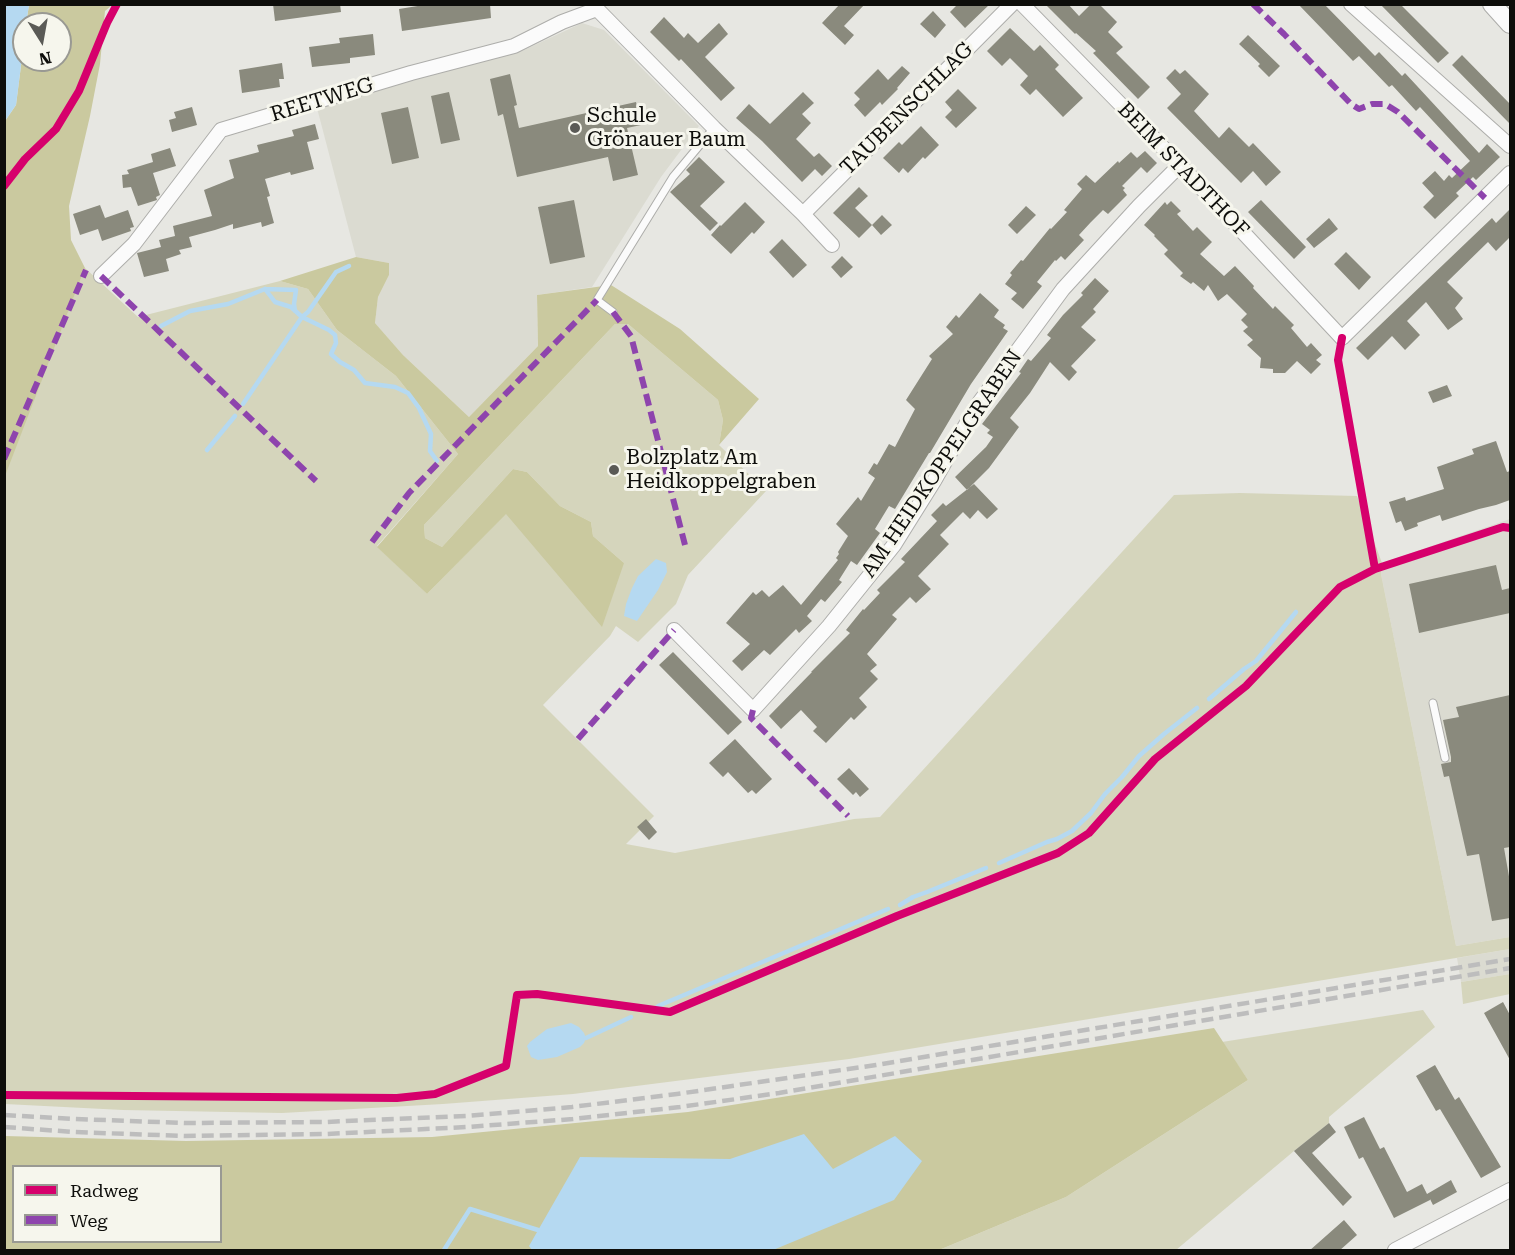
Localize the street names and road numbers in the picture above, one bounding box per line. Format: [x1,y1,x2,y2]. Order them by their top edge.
street label: TAUBENSCHLAG [835,37,979,181]
street label: REETWEG [267,72,377,128]
street label: BEIM STADTHOF [1112,97,1254,243]
street label: AM HEIDKOPPELGRABEN [856,345,1028,583]

